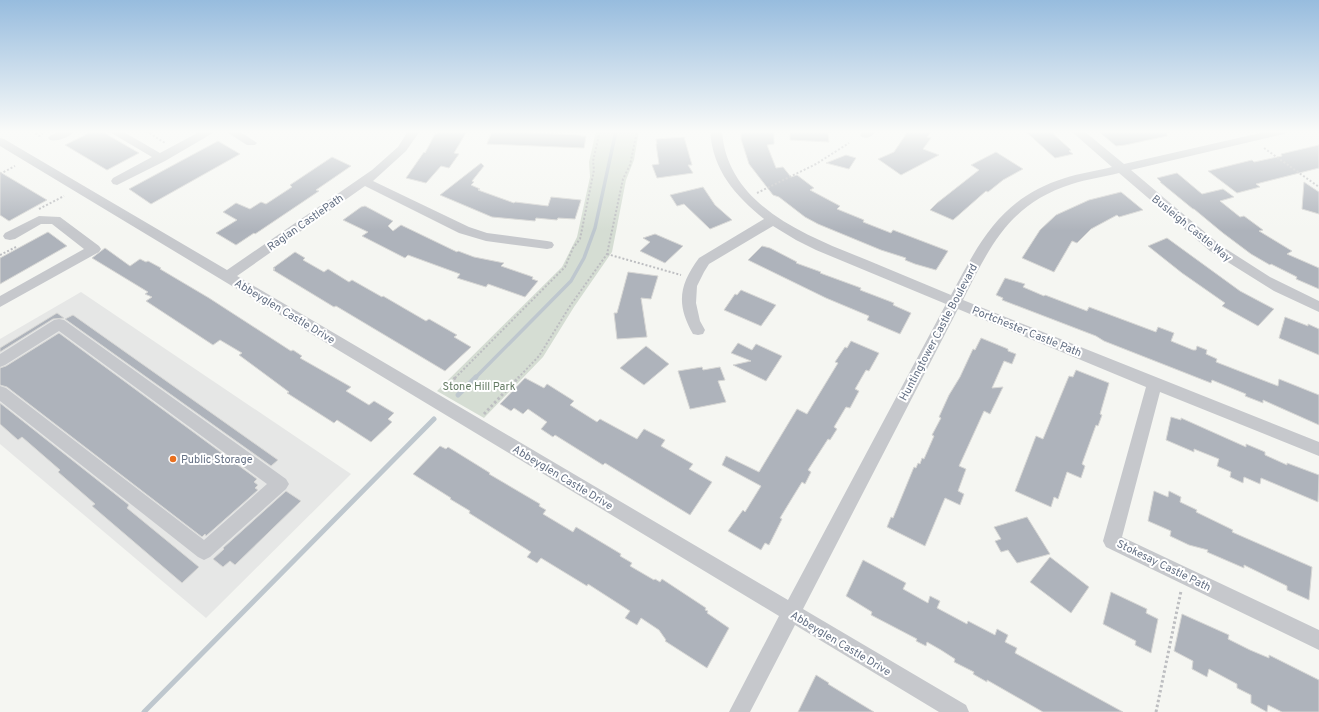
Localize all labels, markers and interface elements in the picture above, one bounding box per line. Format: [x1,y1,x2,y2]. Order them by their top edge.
street label: Raglan CastlePath [265,191,346,254]
street label: Busleigh Castle Way [1149,192,1234,265]
street label: Huntingtower Castle Boulevard [897,262,981,403]
street label: Abbeyglen Castle Drive [232,276,337,347]
street label: Portchester Castle Path [970,304,1083,360]
park label: Stone Hill Park [442,380,516,394]
street label: Abbeyglen Castle Drive [510,442,615,513]
place label: Public Storage [181,453,253,467]
marker: Public Storage [168,454,178,464]
street label: Stokesay Castle Path [1114,537,1213,595]
street label: Abbeyglen Castle Drive [788,608,893,679]

